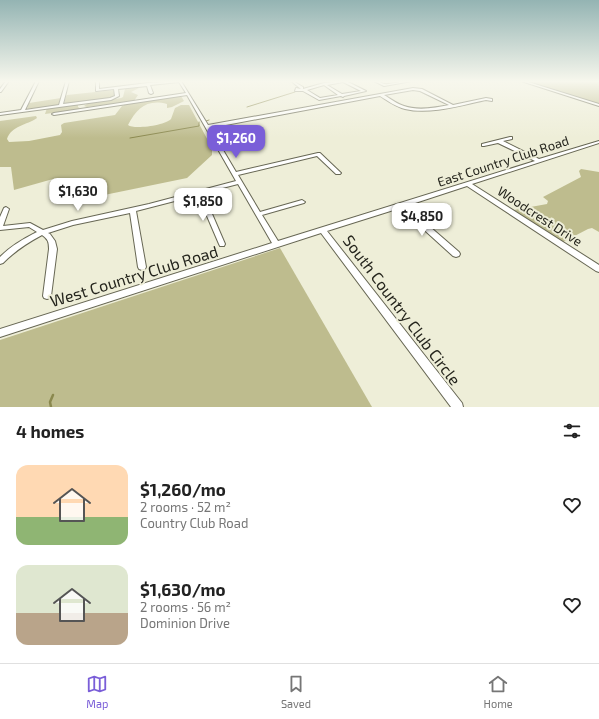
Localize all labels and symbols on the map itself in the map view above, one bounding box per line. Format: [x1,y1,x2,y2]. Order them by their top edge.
pin: $1,260 [203,125,269,159]
street label: East Country Club Road [435,132,571,190]
pin: $1,630 [45,178,111,212]
street label: Woodcrest Drive [495,183,585,249]
pin: $1,850 [170,188,236,222]
pin: $4,850 [389,203,455,237]
street label: South Country Club Circle [340,231,465,389]
street label: West Country Club Road [48,241,220,310]

